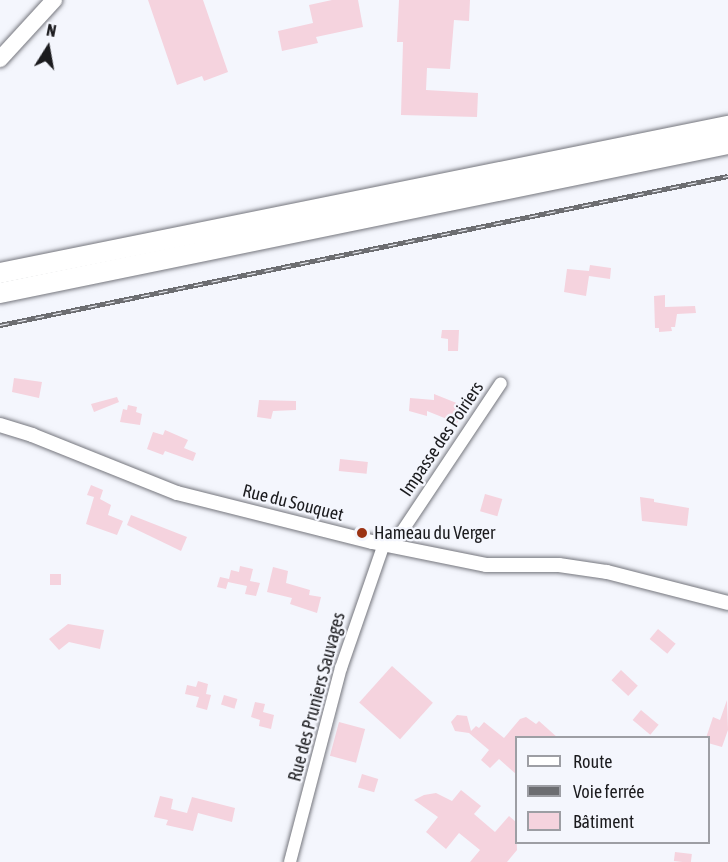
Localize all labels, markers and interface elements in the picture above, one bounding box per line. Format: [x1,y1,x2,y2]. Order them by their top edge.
north arrow [18,18,78,78]
text: N [45,21,58,40]
street label: Impasse des Poiriers [396,377,488,501]
street label: Rue du Souquet [240,480,346,526]
place label: Hameau du Verger [374,522,495,544]
marker: Hameau du Verger [355,526,369,540]
street label: Rue des Pruniers Sauvages [284,610,350,784]
legend [515,736,710,844]
text: Route [573,751,612,772]
text: Voie ferrée [573,781,645,802]
text: Bâtiment [573,811,634,832]

